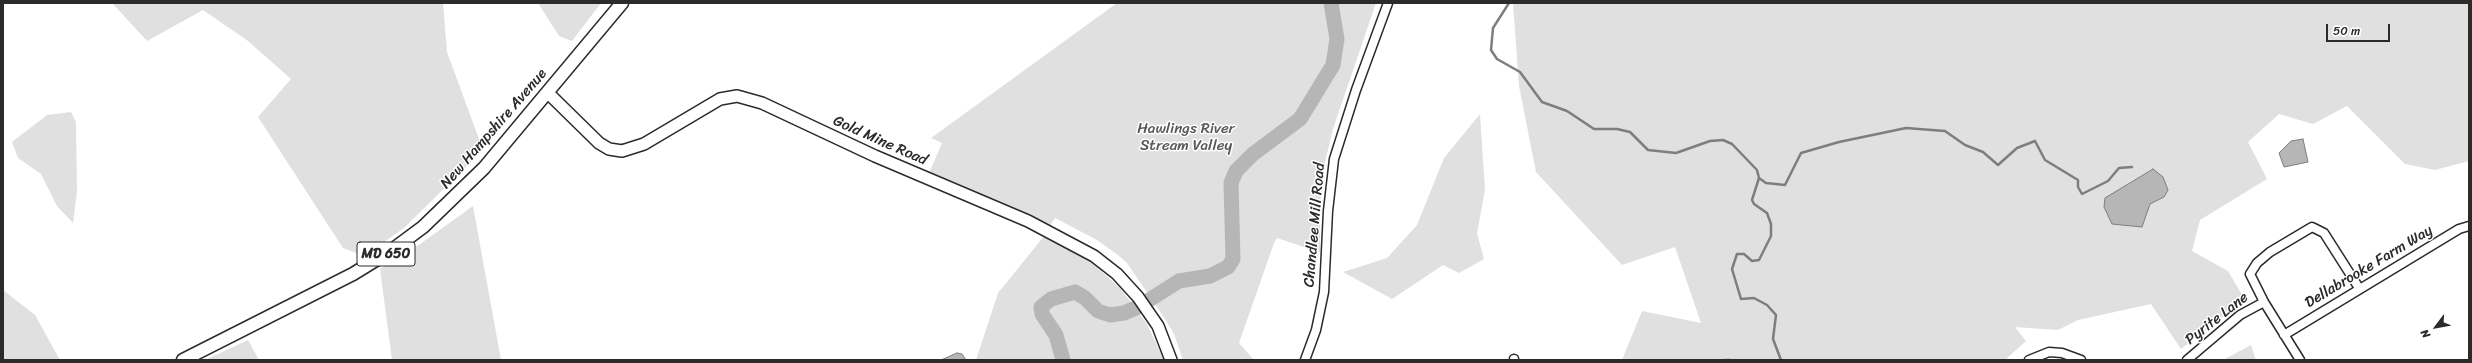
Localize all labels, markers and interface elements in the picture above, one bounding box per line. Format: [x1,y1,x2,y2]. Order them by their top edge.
scale bar [2328,16,2392,42]
text: 50 m [2333,20,2360,42]
street label: New Hampshire Avenue [437,65,551,193]
street label: Gold Mine Road [830,112,930,170]
park label: Hawlings River Stream Valley [1137,120,1235,155]
street label: Chandlee Mill Road [1301,162,1329,288]
street label: Dellabrooke Farm Way [2302,222,2436,312]
road number: MD 650 [357,242,415,266]
street label: Pyrite Lane [2182,289,2252,349]
north arrow [2416,307,2456,347]
text: N [2415,325,2435,342]

